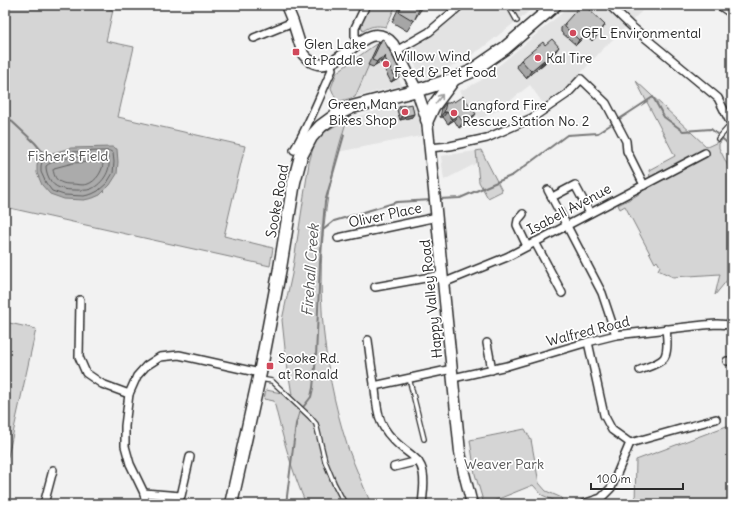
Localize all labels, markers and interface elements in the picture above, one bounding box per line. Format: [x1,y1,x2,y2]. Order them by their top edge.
place label: GFL Environmental [581,24,701,42]
marker: GFL Environmental [568,28,578,38]
place label: Glen Lake at Paddle [304,35,366,69]
marker: Glen Lake at Paddle [291,47,301,57]
place label: Willow Wind Feed & Pet Food [394,47,497,81]
place label: Kal Tire [546,49,592,67]
marker: Kal Tire [533,53,543,63]
marker: Willow Wind Feed & Pet Food [381,59,391,69]
one-way arrow [435,93,444,104]
place label: Green Man Bikes Shop [328,95,397,129]
place label: Langford Fire Rescue Station No. 2 [462,96,590,130]
marker: Green Man Bikes Shop [400,107,410,117]
marker: Langford Fire Rescue Station No. 2 [449,108,459,118]
park label: Fisher's Field [27,147,109,165]
street label: Sooke Road [262,163,292,239]
street label: Isabell Avenue [524,179,614,239]
street label: Oliver Place [347,198,423,232]
water label: Firehall Creek [297,222,323,317]
street label: Happy Valley Road [416,239,446,359]
street label: Walfred Road [544,312,632,350]
place label: Sooke Rd. at Ronald [278,349,339,383]
marker: Sooke Rd. at Ronald [265,361,275,371]
park label: Weaver Park [464,455,544,473]
scale bar [591,465,683,491]
text: 100 m [597,471,631,486]

